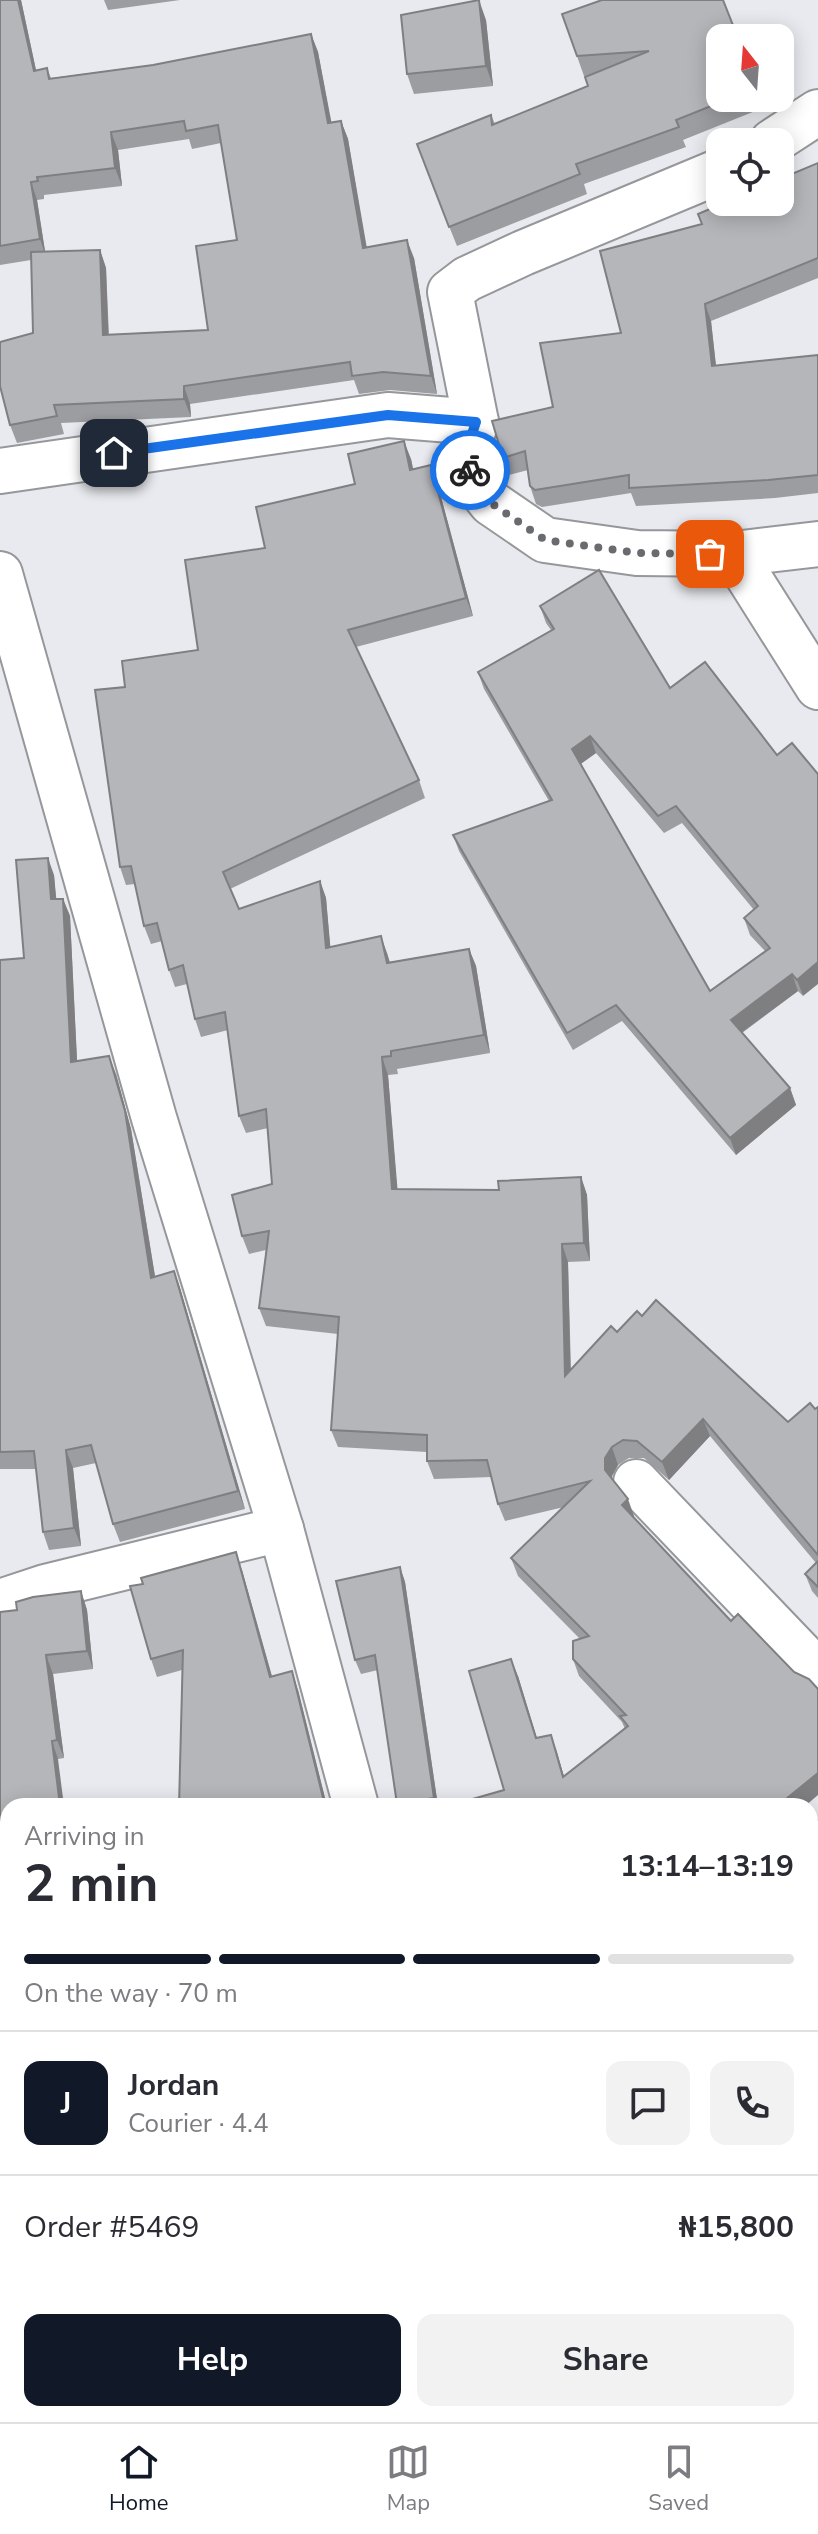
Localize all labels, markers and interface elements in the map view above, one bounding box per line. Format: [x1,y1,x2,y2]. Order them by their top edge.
north arrow [706,24,794,112]
map controls [706,24,794,216]
button: locate [706,128,794,216]
pin [80,419,148,487]
courier [430,430,510,510]
icon: home [92,431,136,475]
icon: bike [448,448,492,492]
pin [676,520,744,588]
icon: bag [688,532,732,576]
text: Arriving in [24,1819,145,1854]
text: 13:14–13:19 [620,1846,794,1887]
text: 2 min [24,1848,159,1919]
text: On the way · 70 m [24,1976,238,2011]
button: chat [606,2061,690,2145]
button: phone [710,2061,794,2145]
text: Jordan [128,2065,219,2106]
text: J [61,2083,71,2124]
text: Courier · 4.4 [128,2106,269,2141]
text: Order #5469 [24,2207,199,2248]
text: ₦15,800 [679,2207,794,2248]
button: Help [24,2314,401,2406]
button: Share [417,2314,794,2406]
tab: Home [109,2440,168,2518]
tab: Map [386,2440,430,2518]
tab: Saved [648,2440,709,2518]

